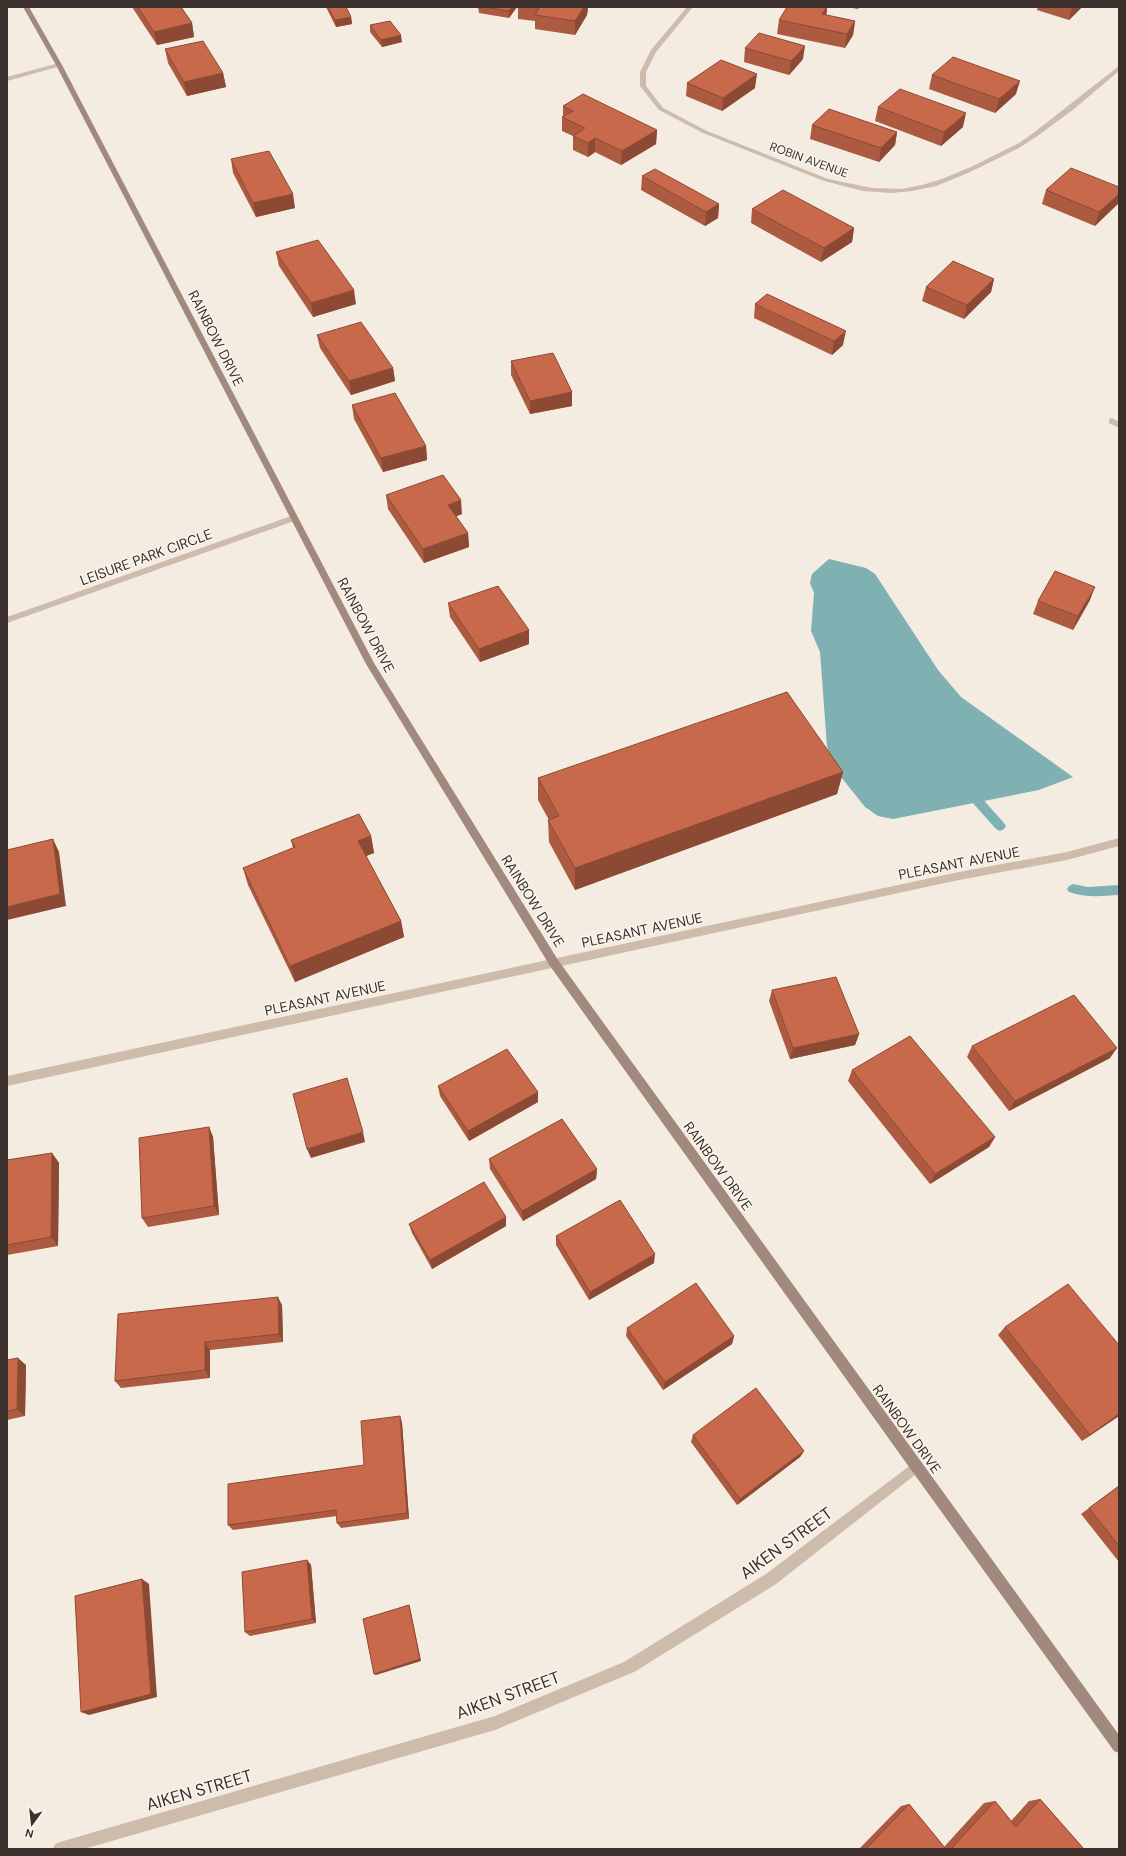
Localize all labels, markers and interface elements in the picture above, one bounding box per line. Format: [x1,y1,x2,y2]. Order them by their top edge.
street label: ROBIN AVENUE [768,138,851,182]
street label: RAINBOW DRIVE [184,287,248,389]
street label: LEISURE PARK CIRCLE [78,525,215,589]
street label: RAINBOW DRIVE [333,574,399,676]
street label: PLEASANT AVENUE [897,842,1021,884]
street label: RAINBOW DRIVE [497,852,569,950]
street label: PLEASANT AVENUE [580,908,704,952]
street label: PLEASANT AVENUE [263,976,387,1020]
street label: RAINBOW DRIVE [680,1118,756,1214]
street label: RAINBOW DRIVE [869,1381,945,1477]
street label: AIKEN STREET [735,1502,837,1584]
street label: AIKEN STREET [453,1666,563,1724]
street label: AIKEN STREET [144,1764,255,1816]
north arrow [12,1804,52,1844]
text: N [24,1826,35,1841]

